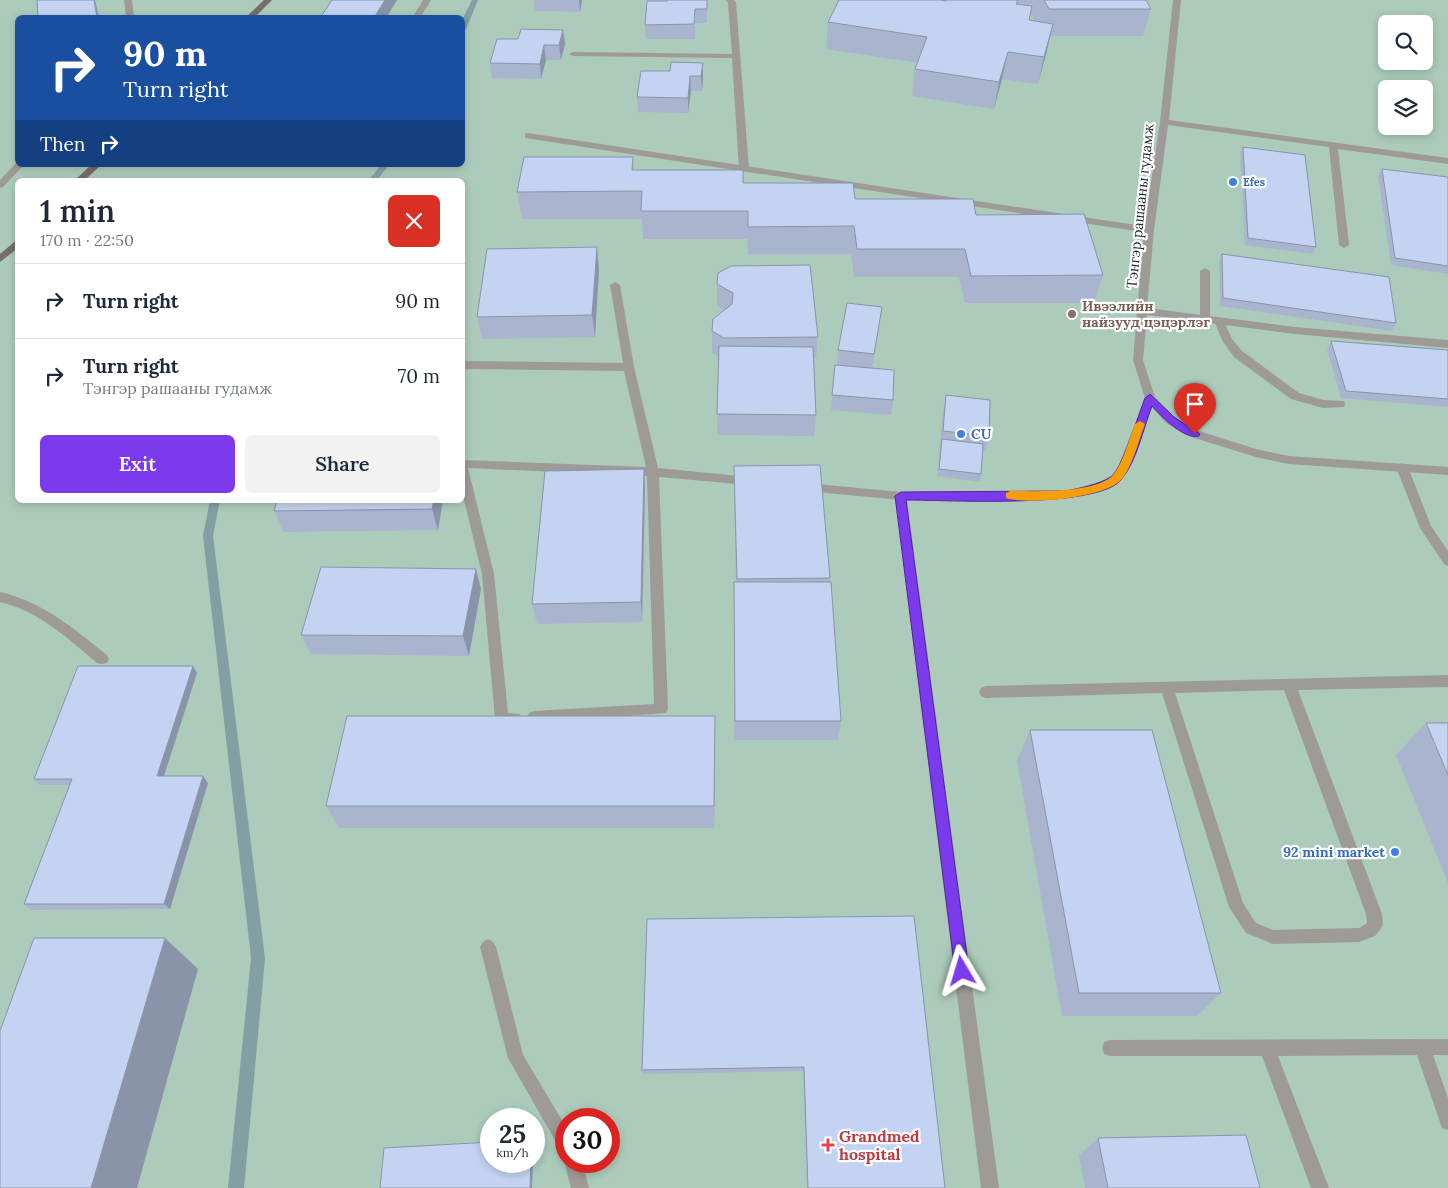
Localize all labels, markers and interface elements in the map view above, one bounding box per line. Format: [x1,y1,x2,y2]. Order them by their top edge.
map controls [1378,15,1433,135]
button: search [1378,15,1433,70]
text: 90 m [123,31,207,76]
icon: right [40,35,105,100]
text: Turn right [123,75,228,103]
button: layers [1378,80,1433,135]
street label: Тэнгэр рашааны гудамж [1122,123,1158,289]
icon: right [95,130,123,158]
text: Then [40,132,85,156]
place label: Efes [1243,175,1265,189]
marker: Efes [1227,176,1239,188]
text: 1 min [40,192,115,230]
button: close [388,195,440,247]
text: 170 m · 22:50 [40,230,134,250]
icon: right [40,287,68,315]
text: Turn right [83,289,179,313]
text: 90 m [395,289,440,313]
place label: Ивээлийн найзууд цэцэрлэг [1082,297,1210,331]
marker: Ивээлийн найзууд цэцэрлэг [1066,308,1078,320]
text: Turn right [83,354,179,378]
icon: right [40,362,68,390]
text: 70 m [397,364,440,388]
text: Тэнгэр рашааны гудамж [83,378,272,398]
pin [1174,383,1216,434]
icon: arrive [1181,390,1209,418]
place label: CU [971,425,992,443]
marker: CU [955,428,967,440]
button: Exit [40,435,235,493]
button: Share [245,435,440,493]
place label: 92 mini market [1283,843,1385,861]
marker: 92 mini market [1389,846,1401,858]
position arrow [935,944,987,996]
speed limit sign: 30 [555,1108,620,1173]
text: 25 [499,1118,526,1150]
place label: Grandmed hospital [839,1126,920,1164]
marker: Grandmed hospital [821,1138,835,1152]
text: km/h [496,1145,529,1160]

